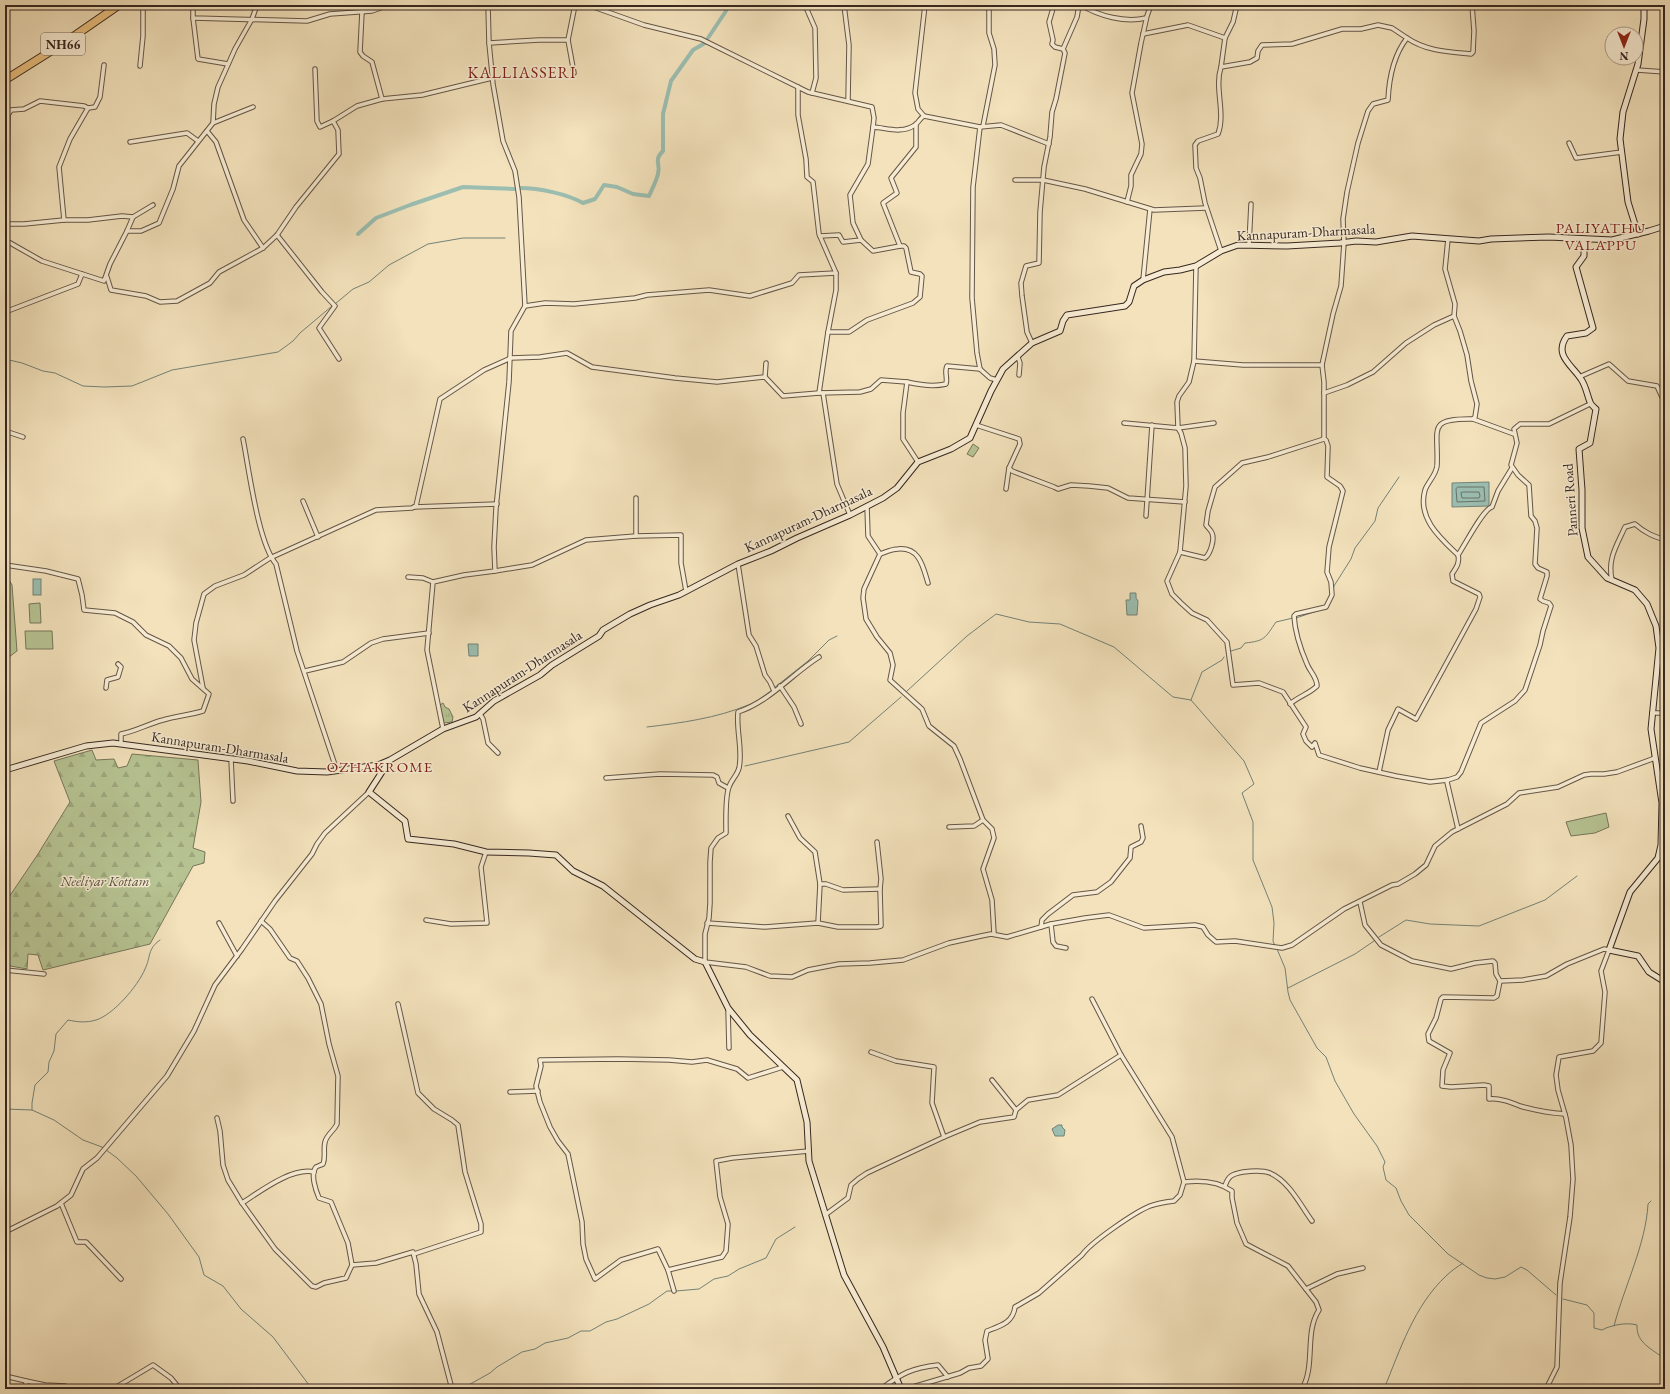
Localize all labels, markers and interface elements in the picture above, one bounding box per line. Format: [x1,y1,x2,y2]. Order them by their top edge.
north arrow [1604,26,1644,66]
road number: NH66 [41,33,85,55]
text: N [1619,49,1628,63]
district label: KALLIASSERI [468,62,576,83]
district label: PALIYATHU VALAPPU [1556,218,1646,254]
street label: Kannapuram-Dharmasala [1236,219,1376,245]
street label: Panneri Road [1558,462,1582,537]
street label: Kannapuram-Dharmasala [741,481,875,556]
street label: Kannapuram-Dharmasala [459,625,585,716]
street label: Kannapuram-Dharmasala [150,727,290,767]
district label: OZHAKROME [327,757,433,776]
park label: Neeliyar Kottam [59,872,150,890]

